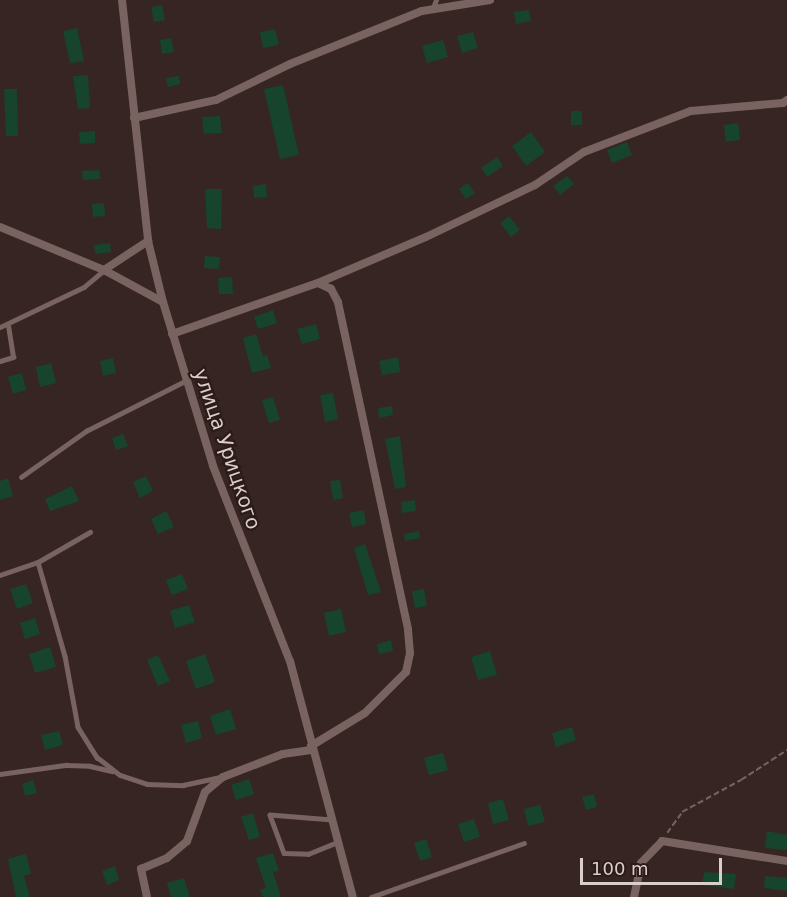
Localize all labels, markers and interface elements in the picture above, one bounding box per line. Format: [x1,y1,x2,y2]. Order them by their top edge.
street label: улица Урицкого [188,365,266,533]
scale bar [583,846,726,884]
text: 100 m [591,858,649,879]

